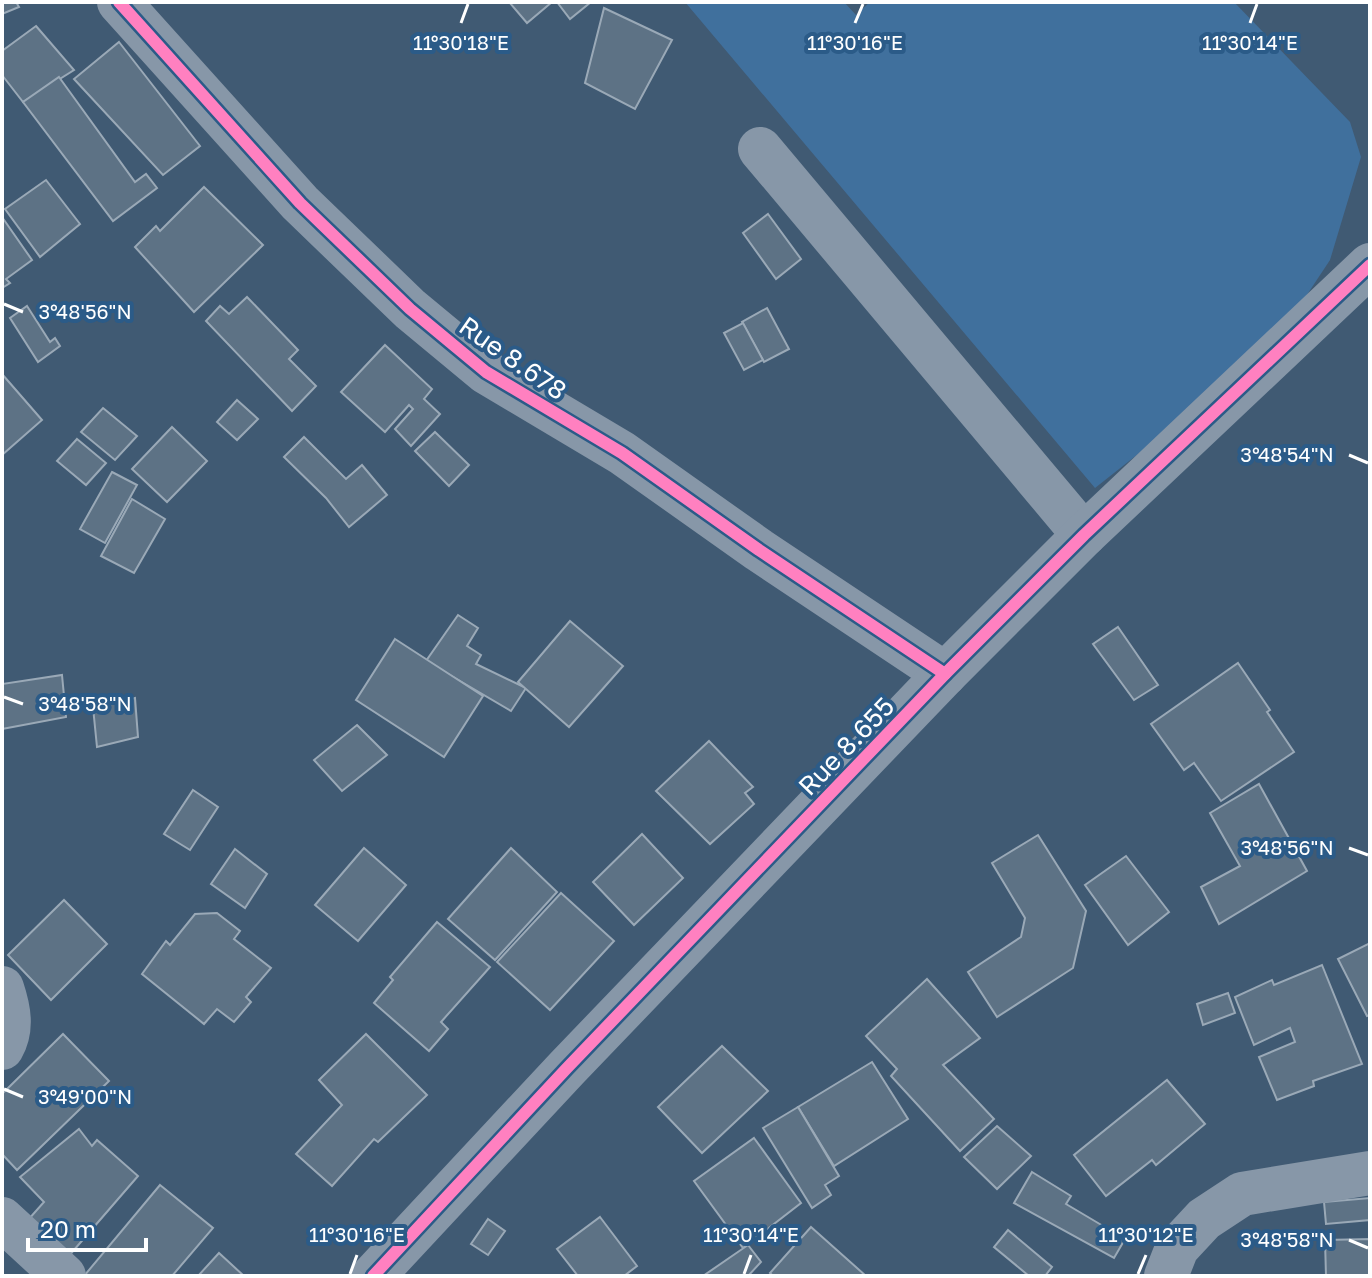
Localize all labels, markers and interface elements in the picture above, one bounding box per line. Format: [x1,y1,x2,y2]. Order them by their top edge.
text: 11°30'18"E [413,30,509,54]
text: 11°30'16"E [807,30,903,54]
text: 11°30'14"E [1202,30,1298,54]
text: 3°48'56"N [38,299,132,323]
street label: Rue 8.678 [454,310,572,406]
text: 3°48'54"N [1240,442,1334,466]
text: 3°48'58"N [38,691,132,715]
street label: Rue 8.655 [792,691,900,801]
text: 3°48'56"N [1240,835,1334,859]
text: 3°49'00"N [38,1084,132,1108]
scale bar [28,1202,146,1252]
text: 20 m [40,1214,96,1243]
text: 11°30'16"E [309,1222,405,1246]
text: 11°30'14"E [703,1222,799,1246]
text: 11°30'12"E [1098,1222,1194,1246]
text: 3°48'58"N [1240,1227,1334,1251]

